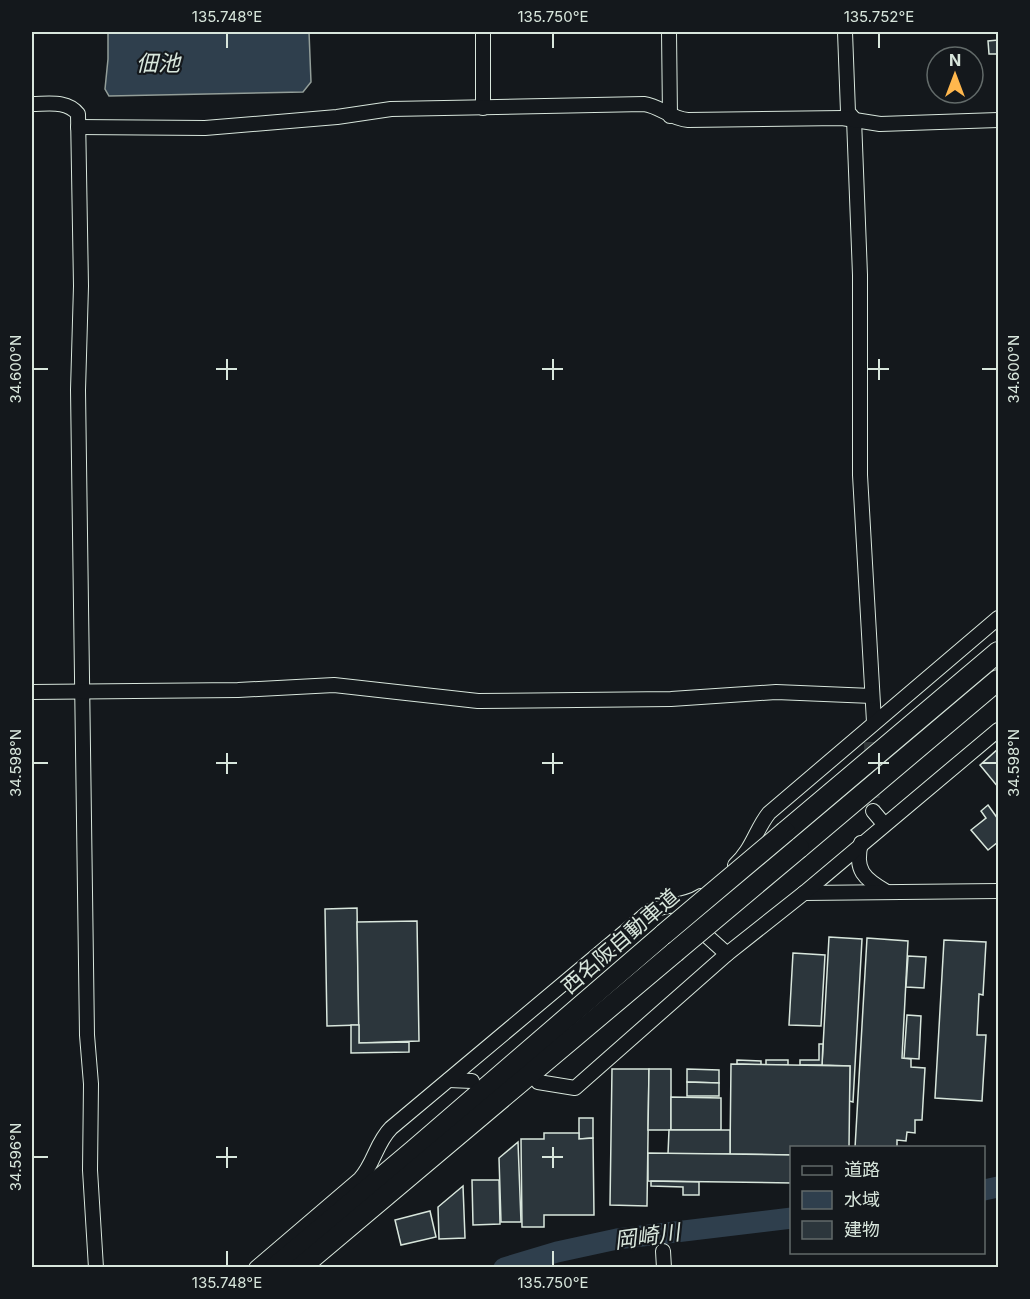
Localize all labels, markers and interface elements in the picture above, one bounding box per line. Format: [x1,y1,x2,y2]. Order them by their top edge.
text: 135.748°E [192,7,262,26]
text: 135.750°E [518,7,588,26]
text: 135.752°E [844,7,914,26]
north arrow [925,45,985,105]
water label: 佃池 [136,50,182,76]
text: N [949,50,961,70]
text: 34.600°N [6,335,25,403]
text: 34.600°N [1004,335,1023,403]
text: 34.598°N [6,729,25,797]
text: 34.598°N [1004,729,1023,797]
street label: 西名阪自動車道 [556,883,684,999]
text: 34.596°N [6,1123,25,1191]
legend [790,1146,985,1254]
text: 道路 [844,1159,880,1180]
text: 水域 [844,1189,880,1210]
water label: 岡崎川 [613,1218,683,1253]
text: 建物 [844,1219,880,1240]
text: 135.748°E [192,1273,262,1292]
text: 135.750°E [518,1273,588,1292]

